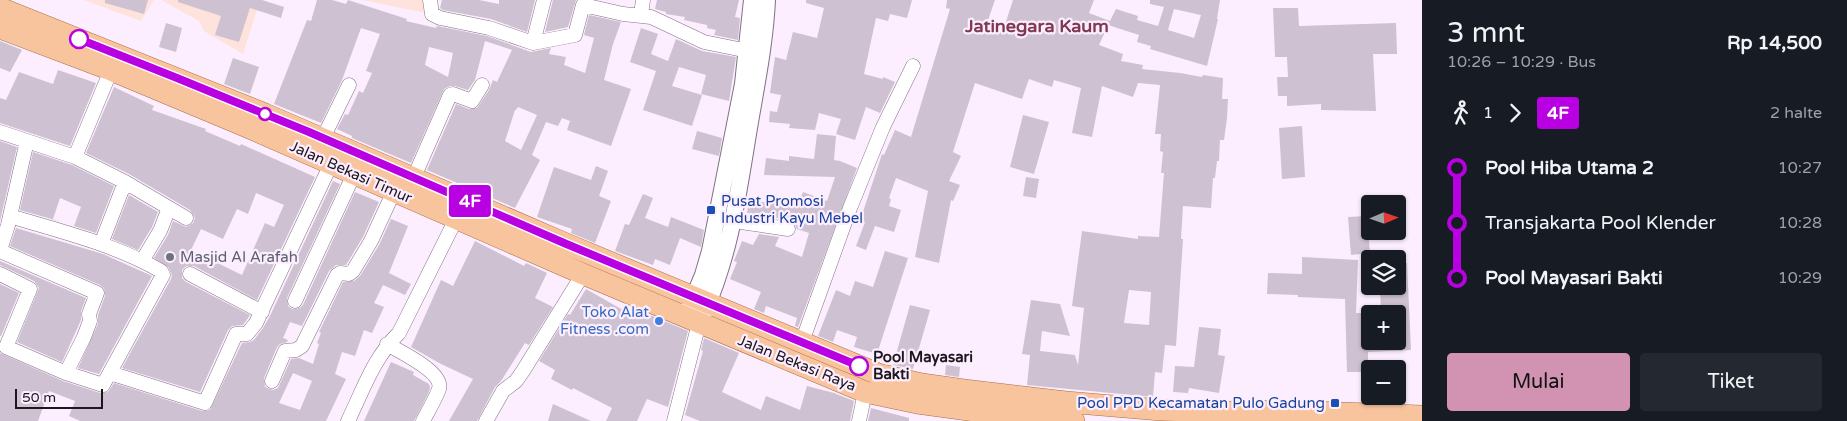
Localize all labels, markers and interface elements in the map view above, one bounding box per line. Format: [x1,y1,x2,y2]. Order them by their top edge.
district label: Jatinegara Kaum [964,15,1109,37]
text: 3 mnt [1447,16,1525,50]
unlabelled marker [69,29,89,49]
text: Rp 14,500 [1727,32,1822,54]
text: 10:26 – 10:29 · Bus [1447,52,1596,72]
icon: walk [1447,99,1475,127]
icon: forward [1501,99,1529,127]
text: 4F [1547,102,1569,124]
text: 1 [1483,103,1493,123]
text: 2 halte [1770,103,1822,123]
unlabelled marker [258,107,272,121]
street label: Jalan Bekasi Timur [287,137,415,207]
text: Pool Hiba Utama 2 [1485,157,1654,179]
text: 10:27 [1778,158,1822,178]
line badge: 4F [448,185,492,217]
text: 4F [459,190,481,212]
place label: Pusat Promosi Industri Kayu Mebel [721,192,863,227]
north arrow [1361,195,1406,240]
map controls [1361,195,1406,405]
marker: Pusat Promosi Industri Kayu Mebel [705,204,717,216]
text: Transjakarta Pool Klender [1485,212,1716,234]
text: 10:28 [1778,213,1822,233]
place label: Masjid Al Arafah [180,248,298,266]
button: layers [1361,250,1406,295]
marker: Masjid Al Arafah [164,251,176,263]
text: Pool Mayasari Bakti [1485,267,1663,289]
text: 10:29 [1778,268,1822,288]
place label: Toko Alat Fitness .com [560,303,649,338]
button: + [1361,305,1406,350]
marker: Toko Alat Fitness .com [653,315,665,327]
street label: Jalan Bekasi Raya [735,331,859,395]
place label: Pool Mayasari Bakti [873,348,973,383]
button: Mulai [1447,353,1630,411]
button: Tiket [1640,353,1822,411]
marker: Pool Mayasari Bakti [849,356,869,376]
button: − [1361,360,1406,405]
scale bar [15,386,102,409]
text: 50 m [22,389,56,406]
place label: Pool PPD Kecamatan Pulo Gadung [1077,394,1325,412]
marker: Pool PPD Kecamatan Pulo Gadung [1329,397,1341,409]

